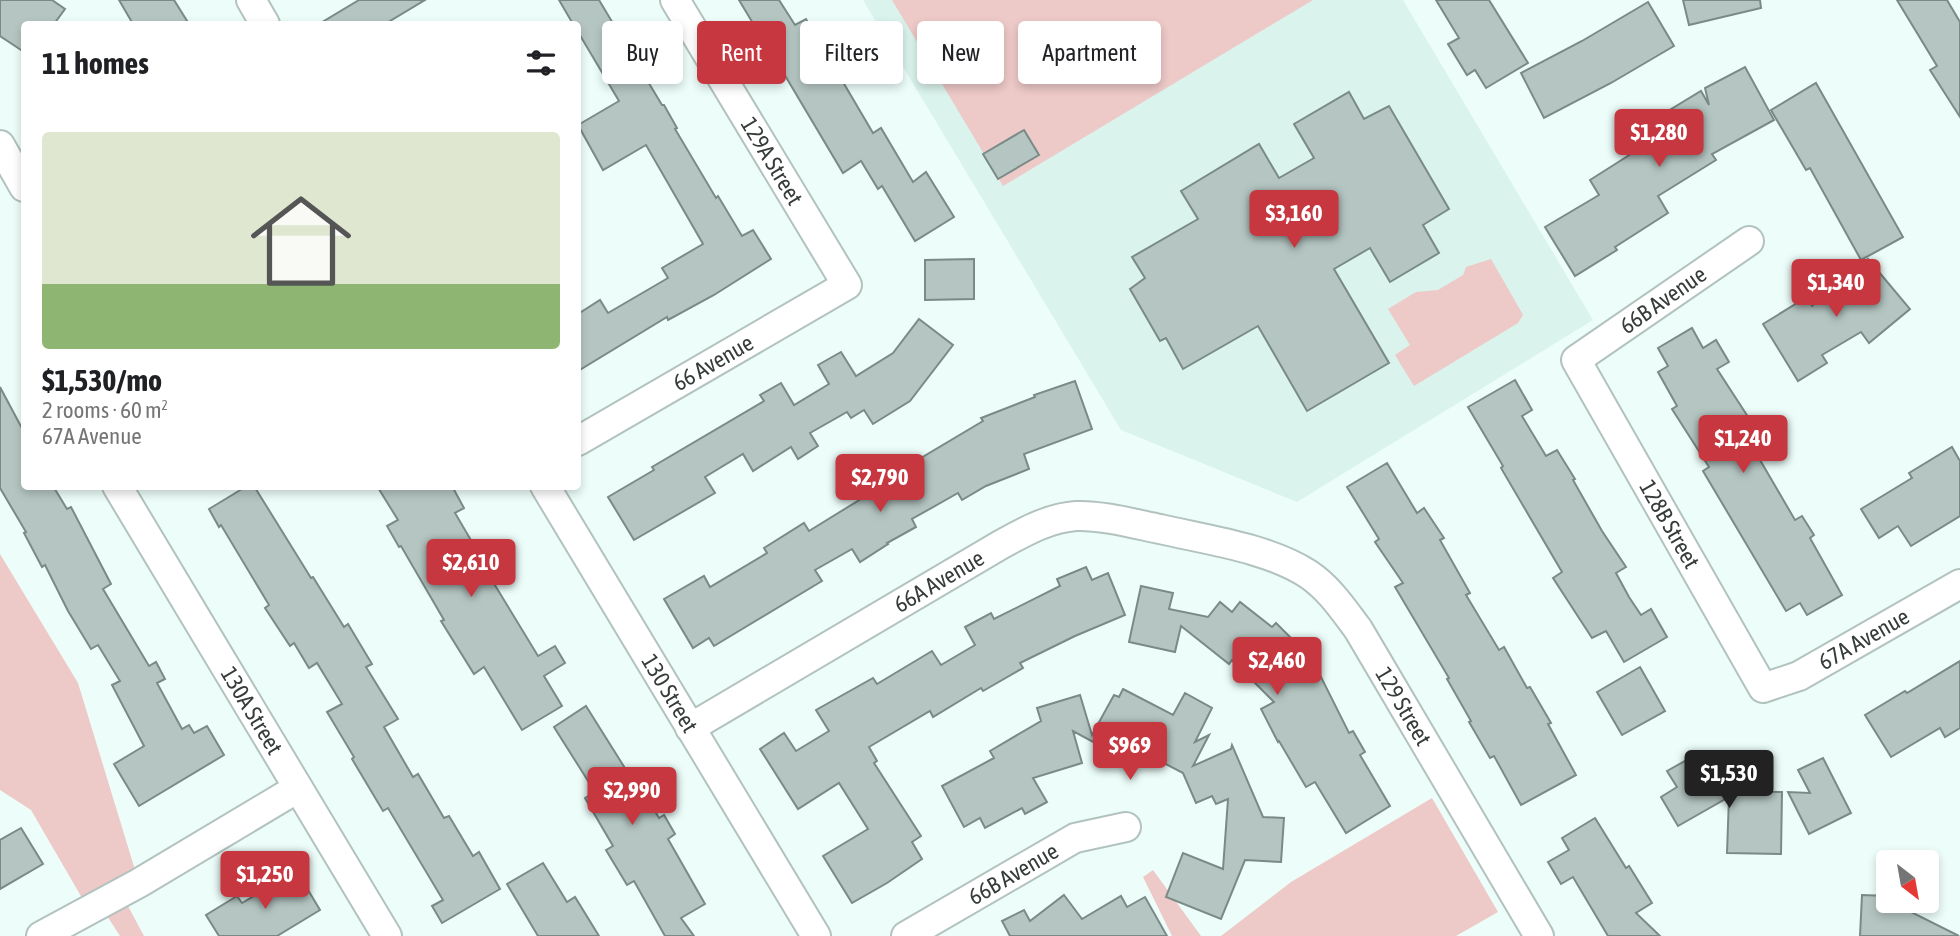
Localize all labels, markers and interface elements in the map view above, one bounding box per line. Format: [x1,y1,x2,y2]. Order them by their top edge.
chip: Buy [602,21,683,84]
chip: Rent [697,21,786,84]
chip: Filters [800,21,903,84]
chip: New [917,21,1004,84]
chip: Apartment [1018,21,1161,84]
icon: filters [522,44,560,82]
text: 11 homes [42,46,149,80]
pin: $1,280 [1602,110,1716,169]
street label: 129A Street [736,113,808,209]
text: $1,280 [1631,119,1688,145]
icon: home [238,178,364,304]
pin: $3,160 [1237,190,1351,250]
text: $3,160 [1266,200,1323,226]
pin: $1,340 [1779,260,1893,319]
street label: 66B Avenue [1615,261,1711,339]
text: $1,340 [1808,269,1865,295]
street label: 66 Avenue [668,329,758,396]
text: $1,530/mo [42,363,162,397]
text: 2 rooms · 60 m² [42,397,168,423]
pin: $1,240 [1686,416,1800,475]
text: 67A Avenue [42,423,142,449]
text: $1,240 [1715,425,1772,451]
pin: $2,790 [823,454,937,514]
text: $2,790 [852,464,909,490]
street label: 128B Street [1634,476,1705,573]
pin: $2,610 [414,540,528,599]
street label: 66A Avenue [889,545,989,618]
text: $2,610 [443,549,500,575]
street label: 67A Avenue [1814,603,1913,675]
pin: $2,460 [1220,638,1334,697]
text: $2,460 [1249,647,1306,673]
street label: 130 Street [637,650,703,737]
street label: 130A Street [216,662,288,759]
street label: 129 Street [1370,663,1437,750]
pin: $969 [1089,722,1171,782]
text: $969 [1109,732,1151,758]
pin: $1,530 [1672,750,1786,810]
text: $1,530 [1701,760,1758,786]
pin: $2,990 [575,768,689,827]
text: $2,990 [604,777,661,803]
street label: 66B Avenue [964,838,1063,910]
north arrow [1876,850,1939,914]
map controls [1876,850,1939,913]
pin: $1,250 [208,852,322,911]
text: $1,250 [237,861,294,887]

